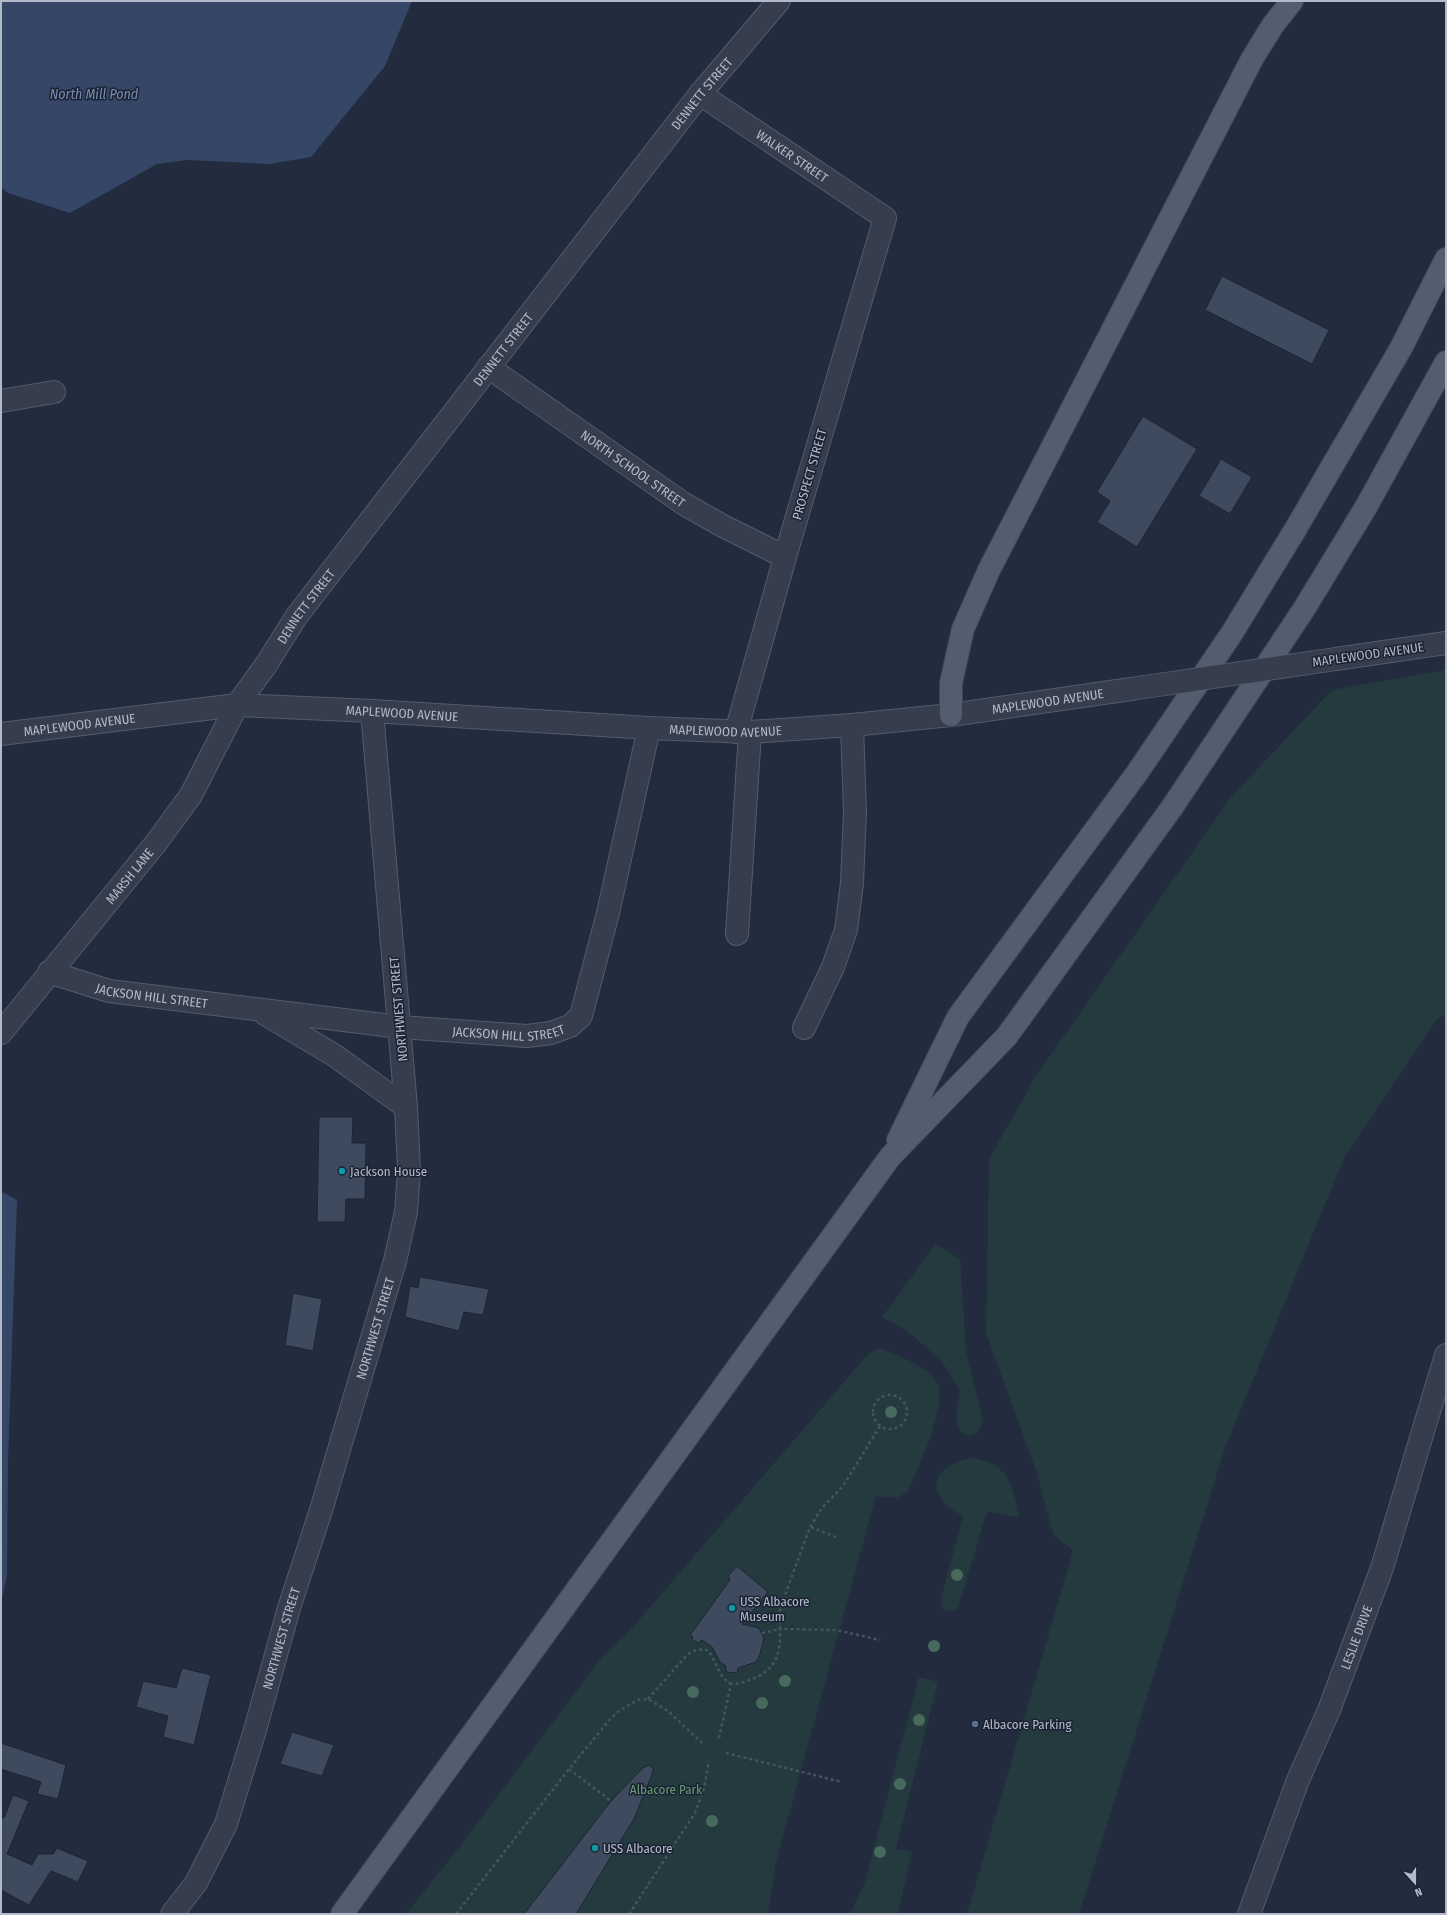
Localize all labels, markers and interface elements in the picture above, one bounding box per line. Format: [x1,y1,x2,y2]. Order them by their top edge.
street label: DENNETT STREET [668,55,736,133]
water label: North Mill Pond [50,86,139,103]
street label: WALKER STREET [753,127,831,186]
street label: DENNETT STREET [470,310,536,389]
street label: NORTH SCHOOL STREET [578,427,688,510]
street label: PROSPECT STREET [789,427,830,521]
street label: DENNETT STREET [274,566,338,647]
street label: MAPLEWOOD AVENUE [1311,639,1425,670]
street label: MAPLEWOOD AVENUE [991,686,1105,717]
street label: MAPLEWOOD AVENUE [345,703,459,724]
street label: MAPLEWOOD AVENUE [23,711,136,739]
street label: MAPLEWOOD AVENUE [669,722,782,740]
street label: MARSH LANE [103,845,157,907]
street label: NORTHWEST STREET [386,956,411,1062]
street label: JACKSON HILL STREET [94,980,209,1011]
street label: JACKSON HILL STREET [452,1022,567,1044]
place label: Jackson House [350,1164,427,1179]
marker: Jackson House [337,1166,347,1176]
street label: NORTHWEST STREET [353,1276,398,1381]
street label: NORTHWEST STREET [260,1586,303,1691]
place label: USS Albacore Museum [740,1594,810,1624]
marker: USS Albacore Museum [727,1603,737,1613]
street label: LESLIE DRIVE [1338,1603,1375,1671]
place label: Albacore Parking [983,1717,1072,1732]
marker: Albacore Parking [970,1719,980,1729]
park label: Albacore Park [630,1782,703,1797]
place label: USS Albacore [603,1841,673,1856]
marker: USS Albacore [590,1843,600,1853]
north arrow [1395,1863,1435,1903]
text: N [1413,1885,1424,1899]

